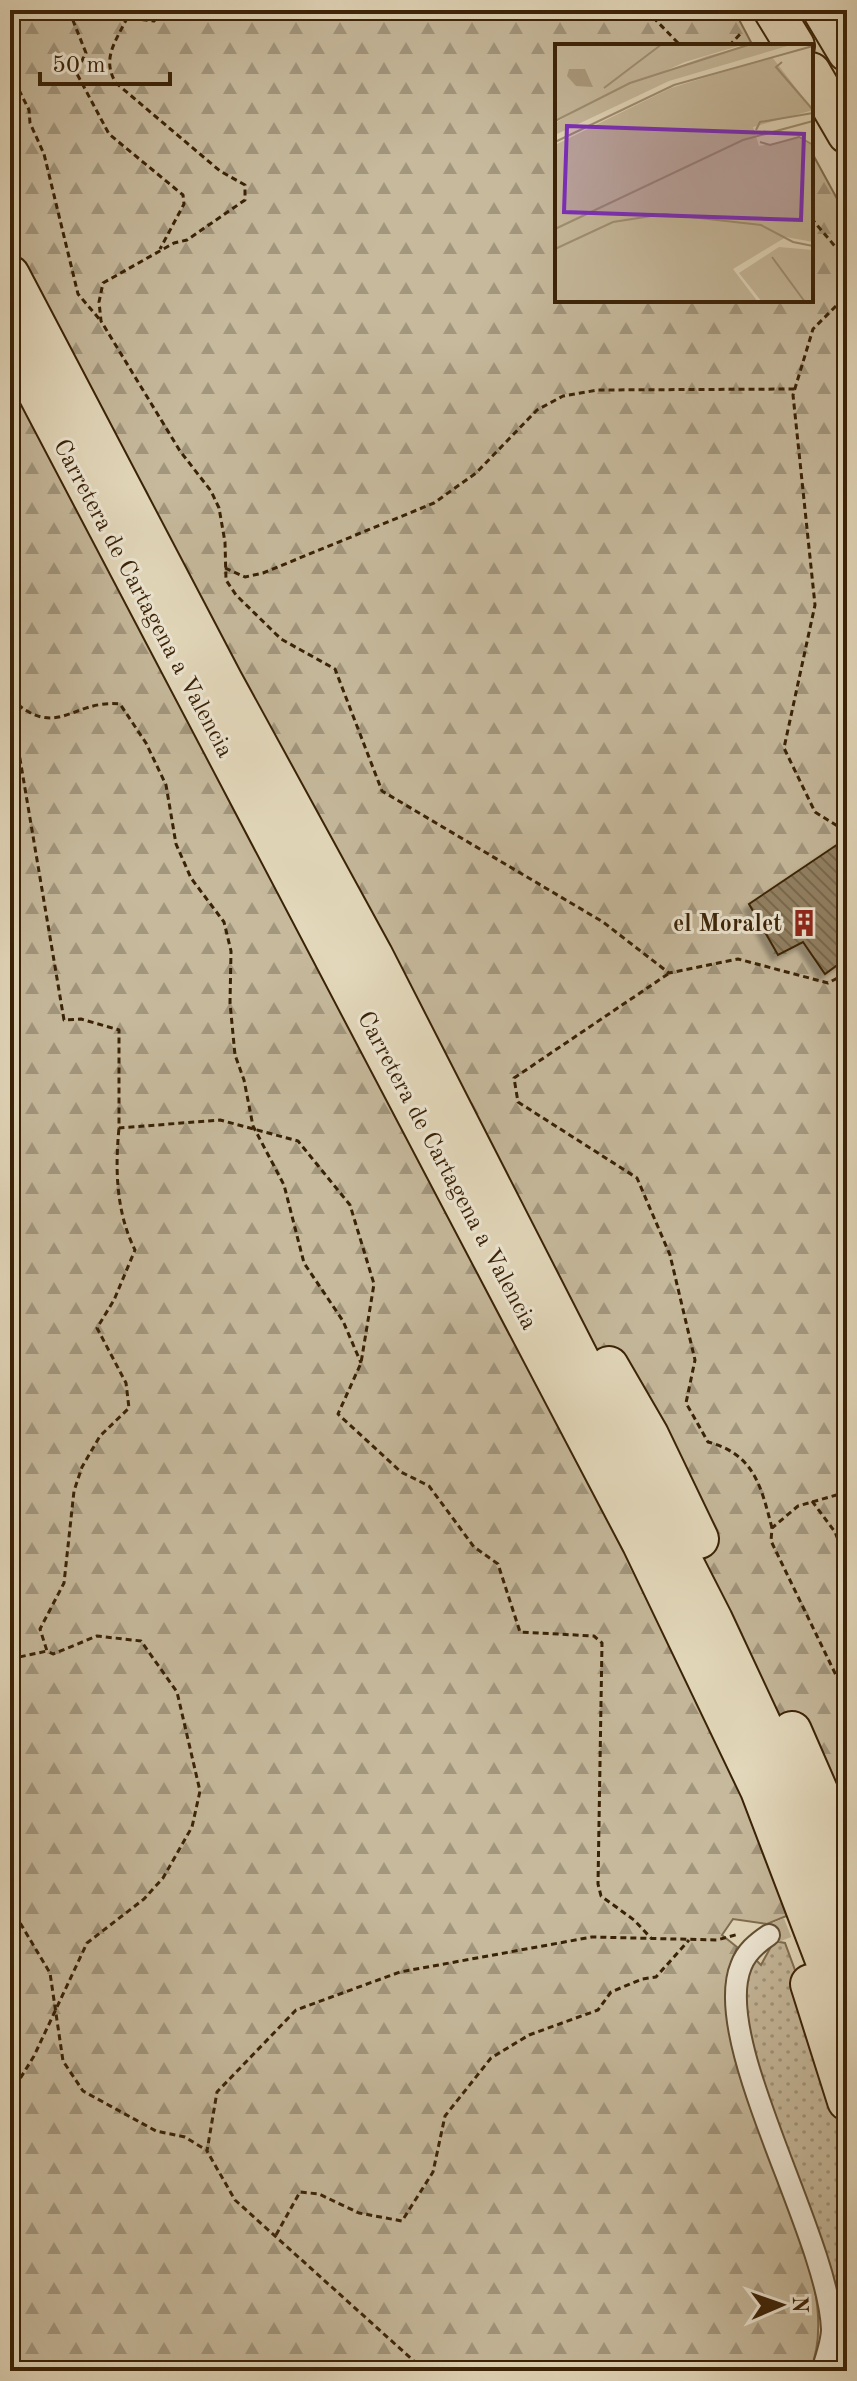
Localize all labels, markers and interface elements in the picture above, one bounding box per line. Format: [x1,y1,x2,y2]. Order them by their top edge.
scale bar [40,36,170,86]
inset map [555,44,813,302]
text: 50 m [52,54,106,78]
street label: Carretera de Cartagena a Valencia [48,436,237,762]
building icon: el Moralet [789,908,819,938]
place label: el Moralet [673,913,782,937]
street label: Carretera de Cartagena a Valencia [352,1008,541,1334]
north arrow [741,2265,821,2345]
text: N [788,2296,810,2313]

